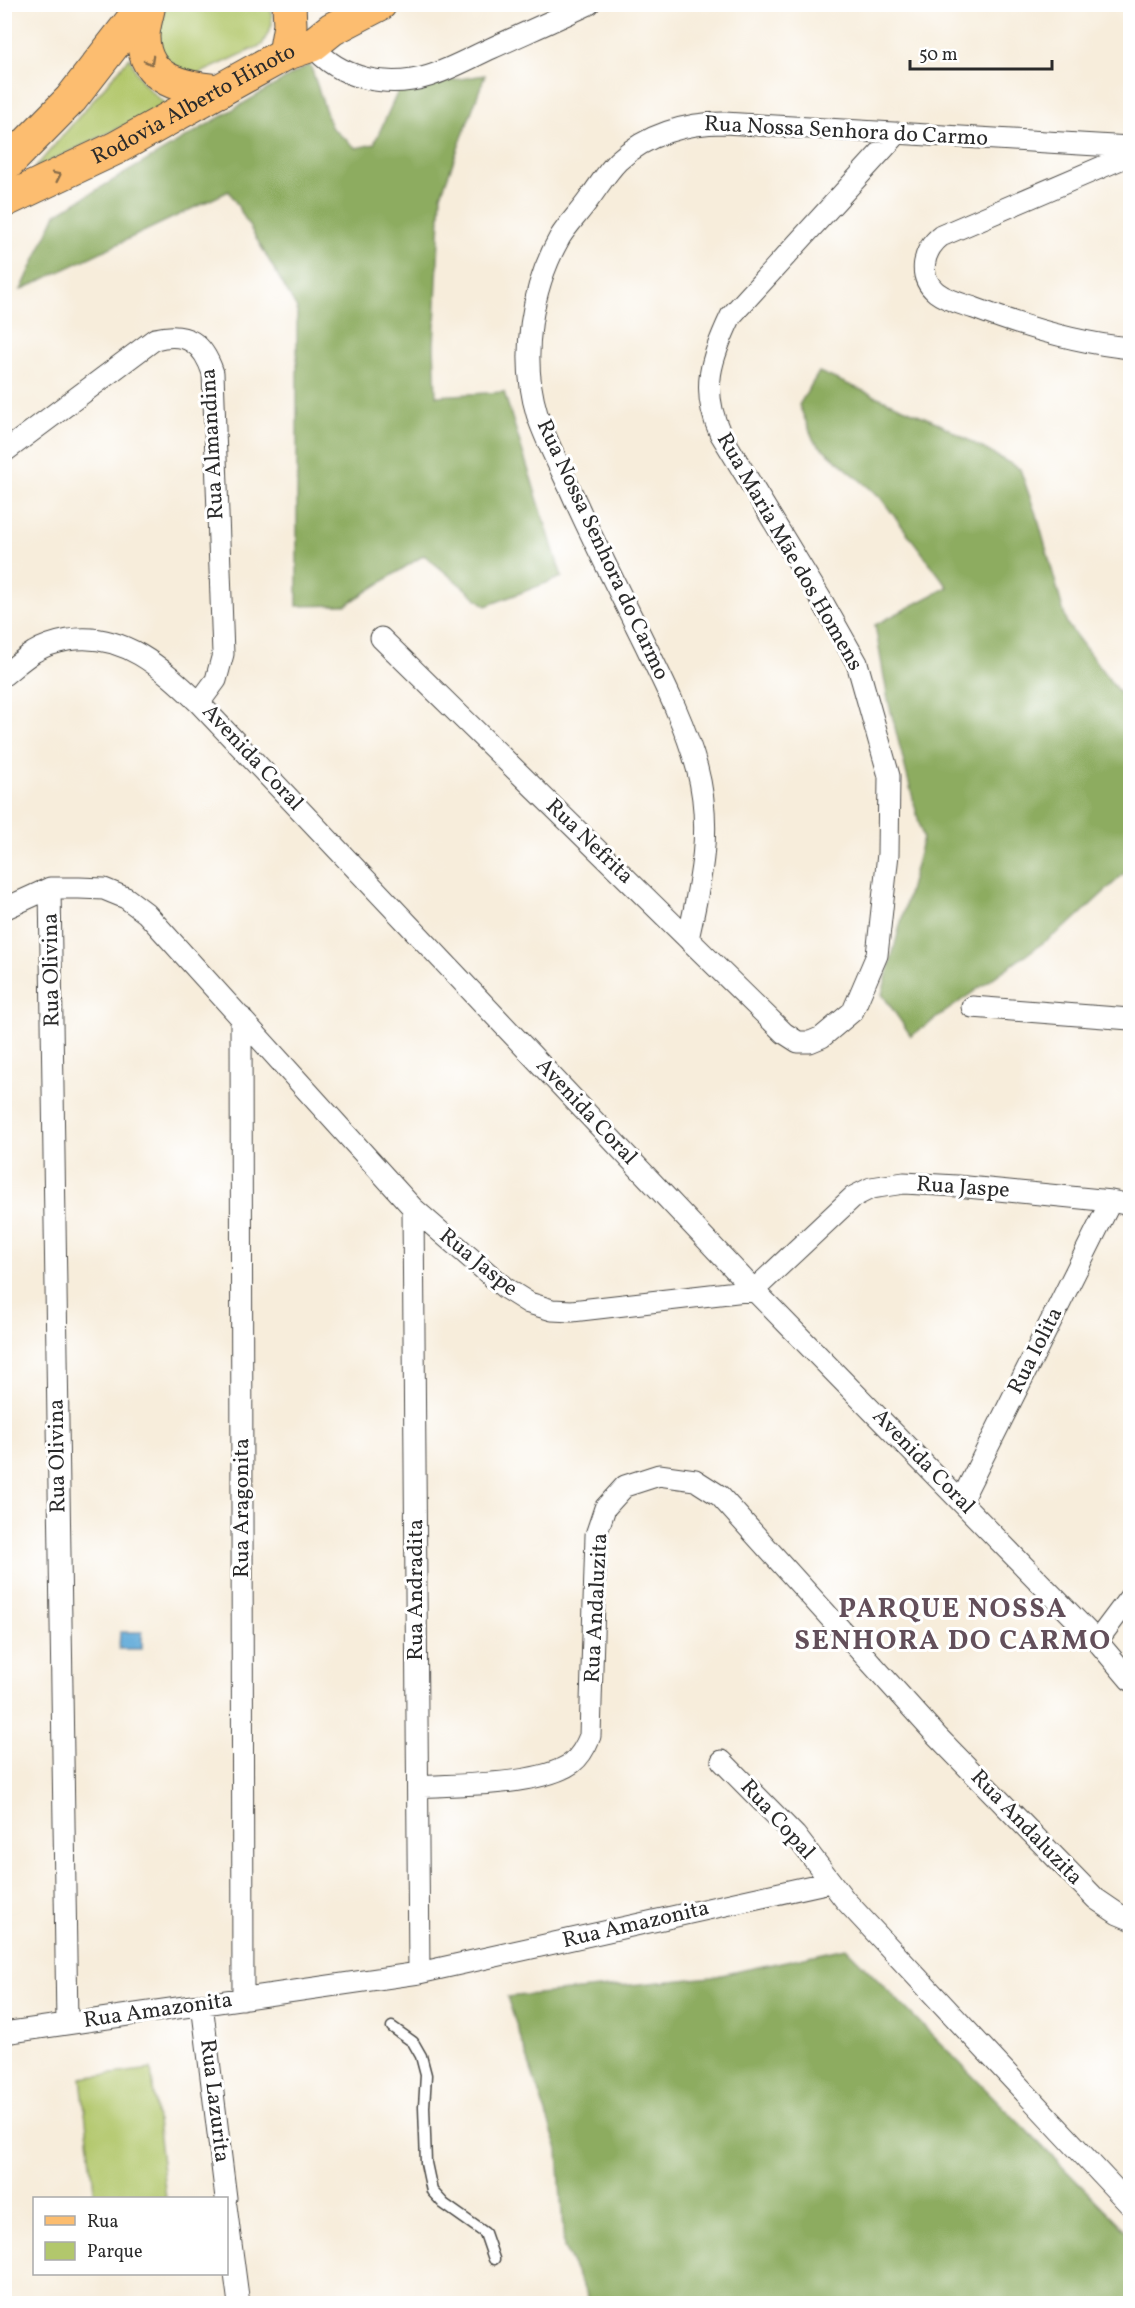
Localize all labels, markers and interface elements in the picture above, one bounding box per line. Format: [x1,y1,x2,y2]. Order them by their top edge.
scale bar [910,33,1052,71]
street label: Rodovia Alberto Hinoto [87,36,299,173]
text: 50 m [919,43,958,68]
one-way arrow [143,54,154,65]
street label: Rua Nossa Senhora do Carmo [703,109,989,155]
one-way arrow [51,171,62,183]
street label: Rua Almandina [194,367,232,520]
street label: Rua Nossa Senhora do Carmo [528,415,676,685]
street label: Rua Maria Mãe dos Homens [708,427,870,677]
street label: Avenida Coral [194,698,310,818]
street label: Rua Nefrita [538,792,640,892]
street label: Rua Olivina [36,912,68,1027]
street label: Avenida Coral [528,1052,644,1172]
street label: Rua Jaspe [915,1169,1011,1207]
street label: Rua Jaspe [432,1222,524,1304]
street label: Rua Iolita [1001,1302,1071,1400]
street label: Rua Olivina [42,1398,74,1513]
street label: Avenida Coral [864,1402,982,1522]
street label: Rua Aragonita [227,1438,258,1578]
street label: Rua Andradita [401,1519,432,1661]
street label: Rua Andaluzita [578,1532,616,1684]
district label: PARQUE NOSSA SENHORA DO CARMO [794,1590,1112,1661]
street label: Rua Andaluzita [963,1763,1089,1893]
street label: Rua Copal [732,1773,822,1867]
street label: Rua Amazonita [559,1893,713,1957]
street label: Rua Amazonita [82,1985,234,2037]
street label: Rua Lazurita [191,2038,237,2164]
legend [33,2197,228,2275]
text: Rua [87,2210,118,2235]
text: Parque [87,2240,142,2265]

